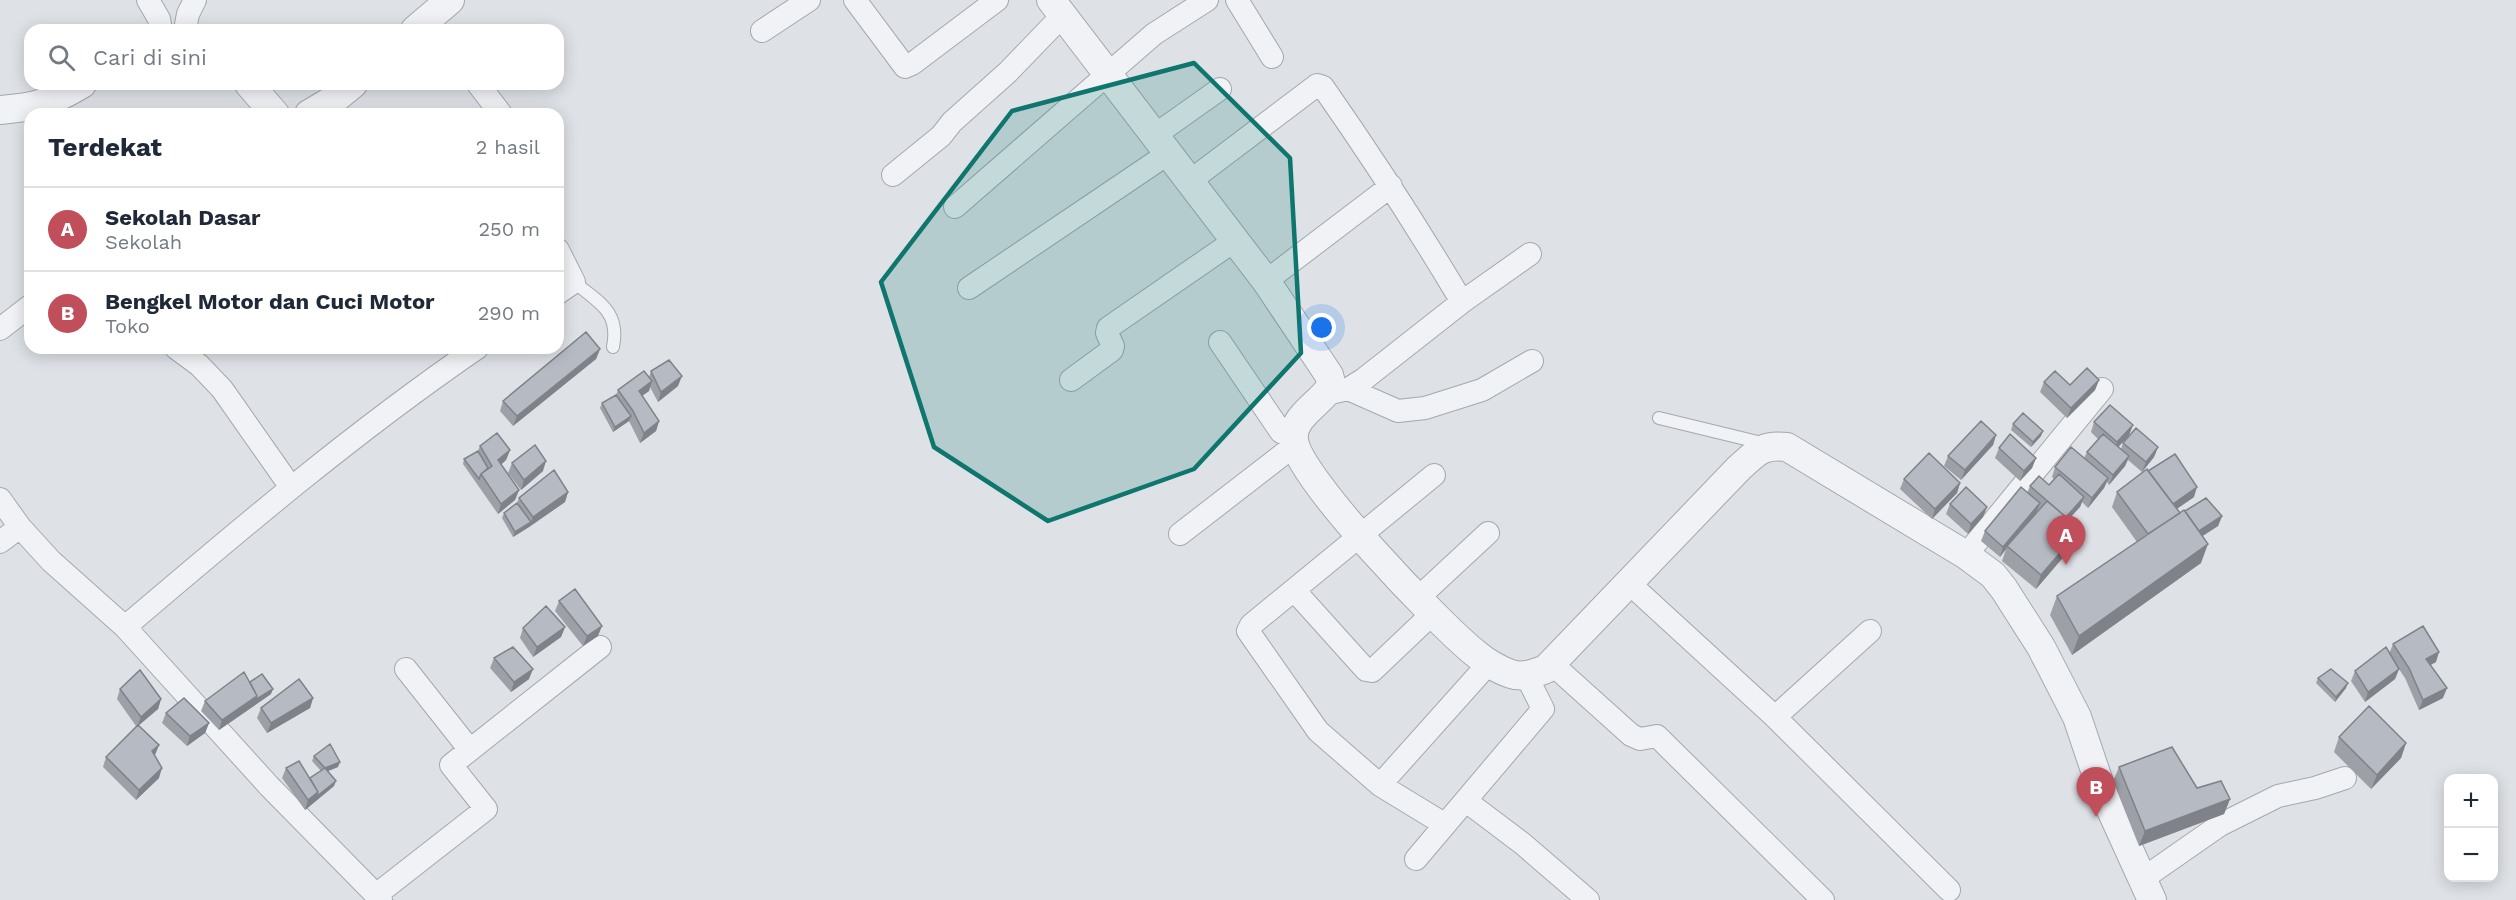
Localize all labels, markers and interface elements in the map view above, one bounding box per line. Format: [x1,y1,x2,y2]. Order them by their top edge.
search box [24,24,564,90]
icon: search [45,41,78,74]
text: Cari di sini [93,45,207,70]
text: Terdekat [48,132,162,162]
text: 2 hasil [476,135,540,159]
text: Sekolah Dasar [105,205,261,230]
text: A [61,217,74,241]
text: 250 m [478,217,540,241]
text: Sekolah [105,230,182,254]
text: Bengkel Motor dan Cuci Motor [105,289,435,314]
text: B [61,301,74,325]
text: 290 m [478,301,540,325]
your location [1307,313,1336,342]
text: Toko [105,314,150,338]
pin: A [2046,516,2086,565]
pin: B [2076,768,2116,817]
map controls [2444,774,2498,882]
button: + [2444,774,2498,828]
button: − [2444,828,2498,882]

